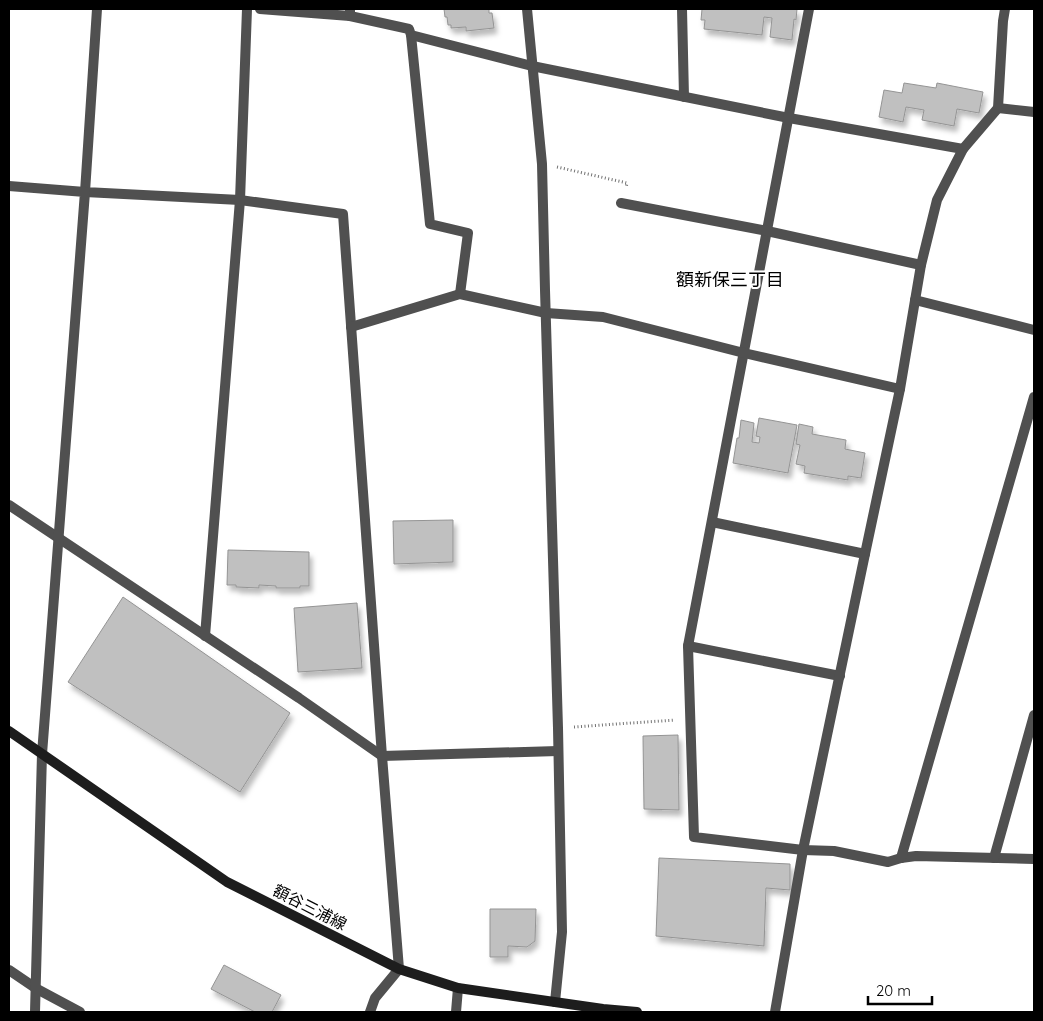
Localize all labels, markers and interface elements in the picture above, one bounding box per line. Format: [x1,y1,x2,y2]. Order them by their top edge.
district label: 額新保三丁目 [676,268,784,291]
street label: 額谷三浦線 [270,880,350,934]
scale bar [868,974,932,1006]
text: 20 m [876,981,911,1000]

